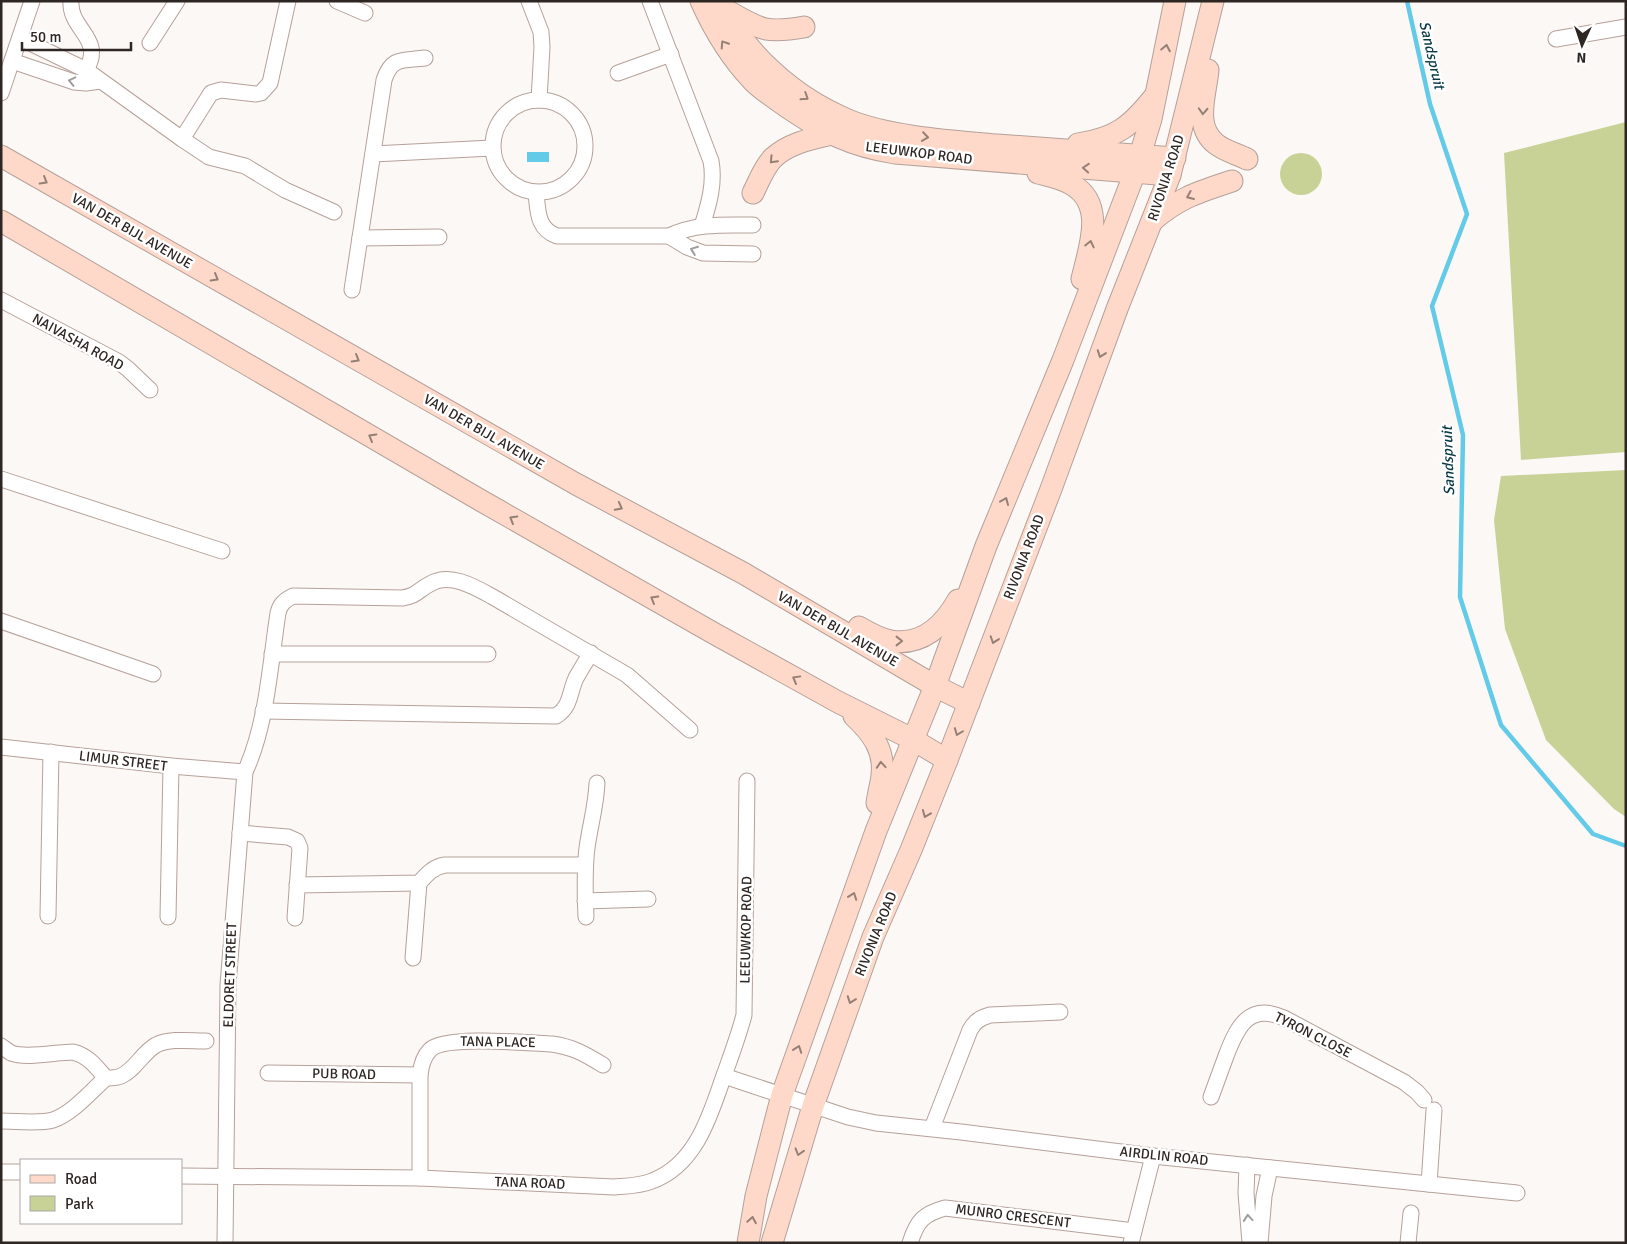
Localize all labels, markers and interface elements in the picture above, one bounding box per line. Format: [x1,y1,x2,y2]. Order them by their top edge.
water label: Sandspruit [1415,19,1449,93]
scale bar [22,20,131,52]
north arrow [1557,20,1607,70]
text: 50 m [30,28,61,46]
one-way arrow [721,41,731,50]
one-way arrow [1161,43,1171,52]
text: N [1576,49,1587,66]
one-way arrow [68,76,77,87]
one-way arrow [800,90,809,100]
one-way arrow [1198,107,1209,115]
one-way arrow [921,131,929,142]
street label: RIVONIA ROAD [1144,133,1188,223]
street label: LEEUWKOP ROAD [865,138,973,168]
one-way arrow [770,155,779,164]
one-way arrow [1082,163,1090,174]
one-way arrow [38,174,47,184]
street label: VAN DER BIJL AVENUE [69,189,196,273]
one-way arrow [1186,189,1195,200]
one-way arrow [1084,239,1095,248]
one-way arrow [690,245,699,256]
one-way arrow [210,272,219,282]
street label: NAIVASHA ROAD [29,310,127,374]
one-way arrow [1097,350,1107,358]
one-way arrow [351,352,360,362]
street label: VAN DER BIJL AVENUE [421,390,548,474]
water label: Sandspruit [1438,424,1458,496]
one-way arrow [369,434,378,444]
one-way arrow [998,497,1009,506]
one-way arrow [613,501,622,511]
street label: RIVONIA ROAD [1000,512,1048,602]
one-way arrow [509,515,518,525]
street label: VAN DER BIJL AVENUE [775,587,902,671]
one-way arrow [651,595,660,605]
one-way arrow [990,635,1000,644]
one-way arrow [896,636,903,646]
one-way arrow [792,675,801,685]
one-way arrow [954,727,964,736]
street label: LIMUR STREET [78,747,168,775]
one-way arrow [876,761,887,769]
one-way arrow [921,809,932,818]
street label: LEEUWKOP ROAD [737,876,755,984]
street label: RIVONIA ROAD [851,889,901,979]
one-way arrow [847,892,857,901]
street label: ELDORET STREET [220,922,240,1028]
one-way arrow [847,995,857,1004]
street label: TYRON CLOSE [1272,1008,1354,1062]
street label: TANA PLACE [460,1033,536,1051]
one-way arrow [792,1045,802,1054]
street label: PUB ROAD [312,1065,376,1083]
street label: AIRDLIN ROAD [1119,1143,1209,1169]
one-way arrow [794,1148,804,1156]
legend [20,1159,182,1224]
text: Road [65,1170,97,1188]
street label: TANA ROAD [494,1173,566,1193]
text: Park [65,1195,94,1213]
street label: MUNRO CRESCENT [954,1201,1072,1232]
one-way arrow [1243,1214,1254,1222]
one-way arrow [746,1215,756,1224]

